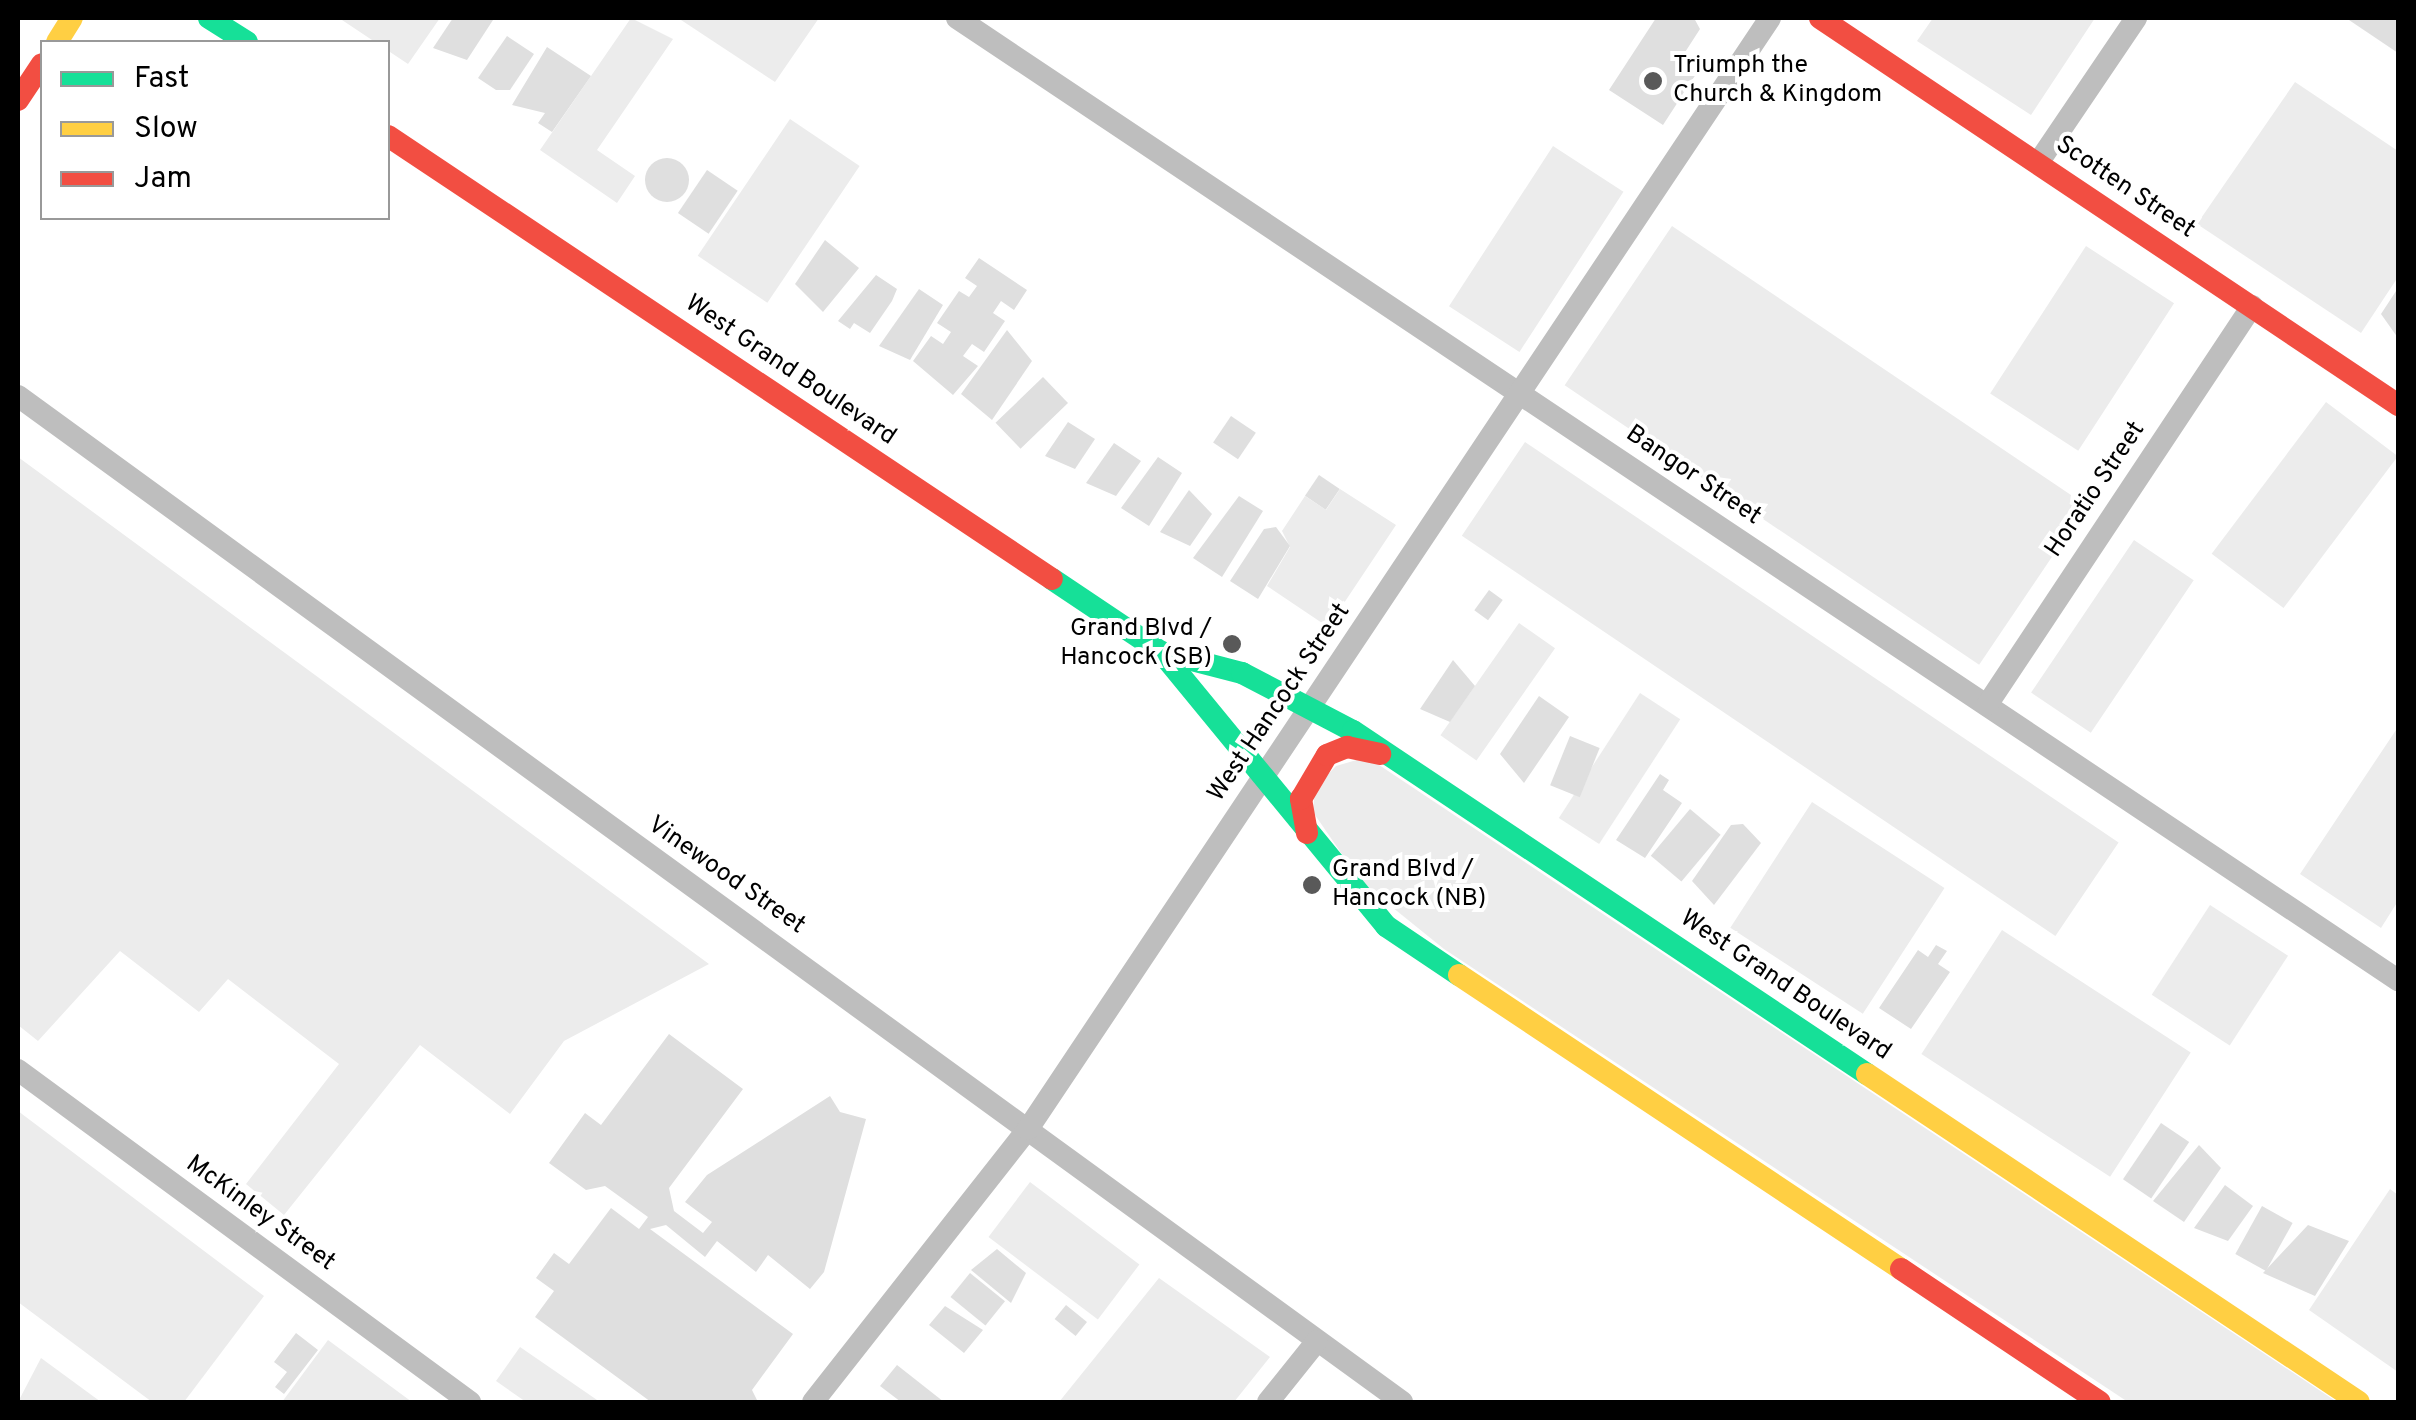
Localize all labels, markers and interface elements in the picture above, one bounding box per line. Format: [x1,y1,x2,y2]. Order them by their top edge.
legend [40,40,390,220]
place label: Triumph the Church & Kingdom [1673,52,1882,111]
text: Fast [134,61,189,98]
marker: Triumph the Church & Kingdom [1642,70,1664,92]
text: Slow [134,111,198,148]
street label: Scotten Street [2050,130,2200,246]
text: Jam [134,161,192,198]
street label: West Grand Boulevard [679,289,901,453]
street label: Horatio Street [2040,416,2152,564]
street label: Bangor Street [1620,420,1766,532]
street label: West Hancock Street [1203,598,1357,808]
place label: Grand Blvd / Hancock (SB) [1060,615,1212,674]
marker: Grand Blvd / Hancock (SB) [1221,633,1243,655]
street label: Vinewood Street [641,811,811,941]
place label: Grand Blvd / Hancock (NB) [1332,856,1486,915]
marker: Grand Blvd / Hancock (NB) [1301,874,1323,896]
street label: West Grand Boulevard [1674,904,1896,1068]
street label: McKinley Street [180,1150,340,1278]

